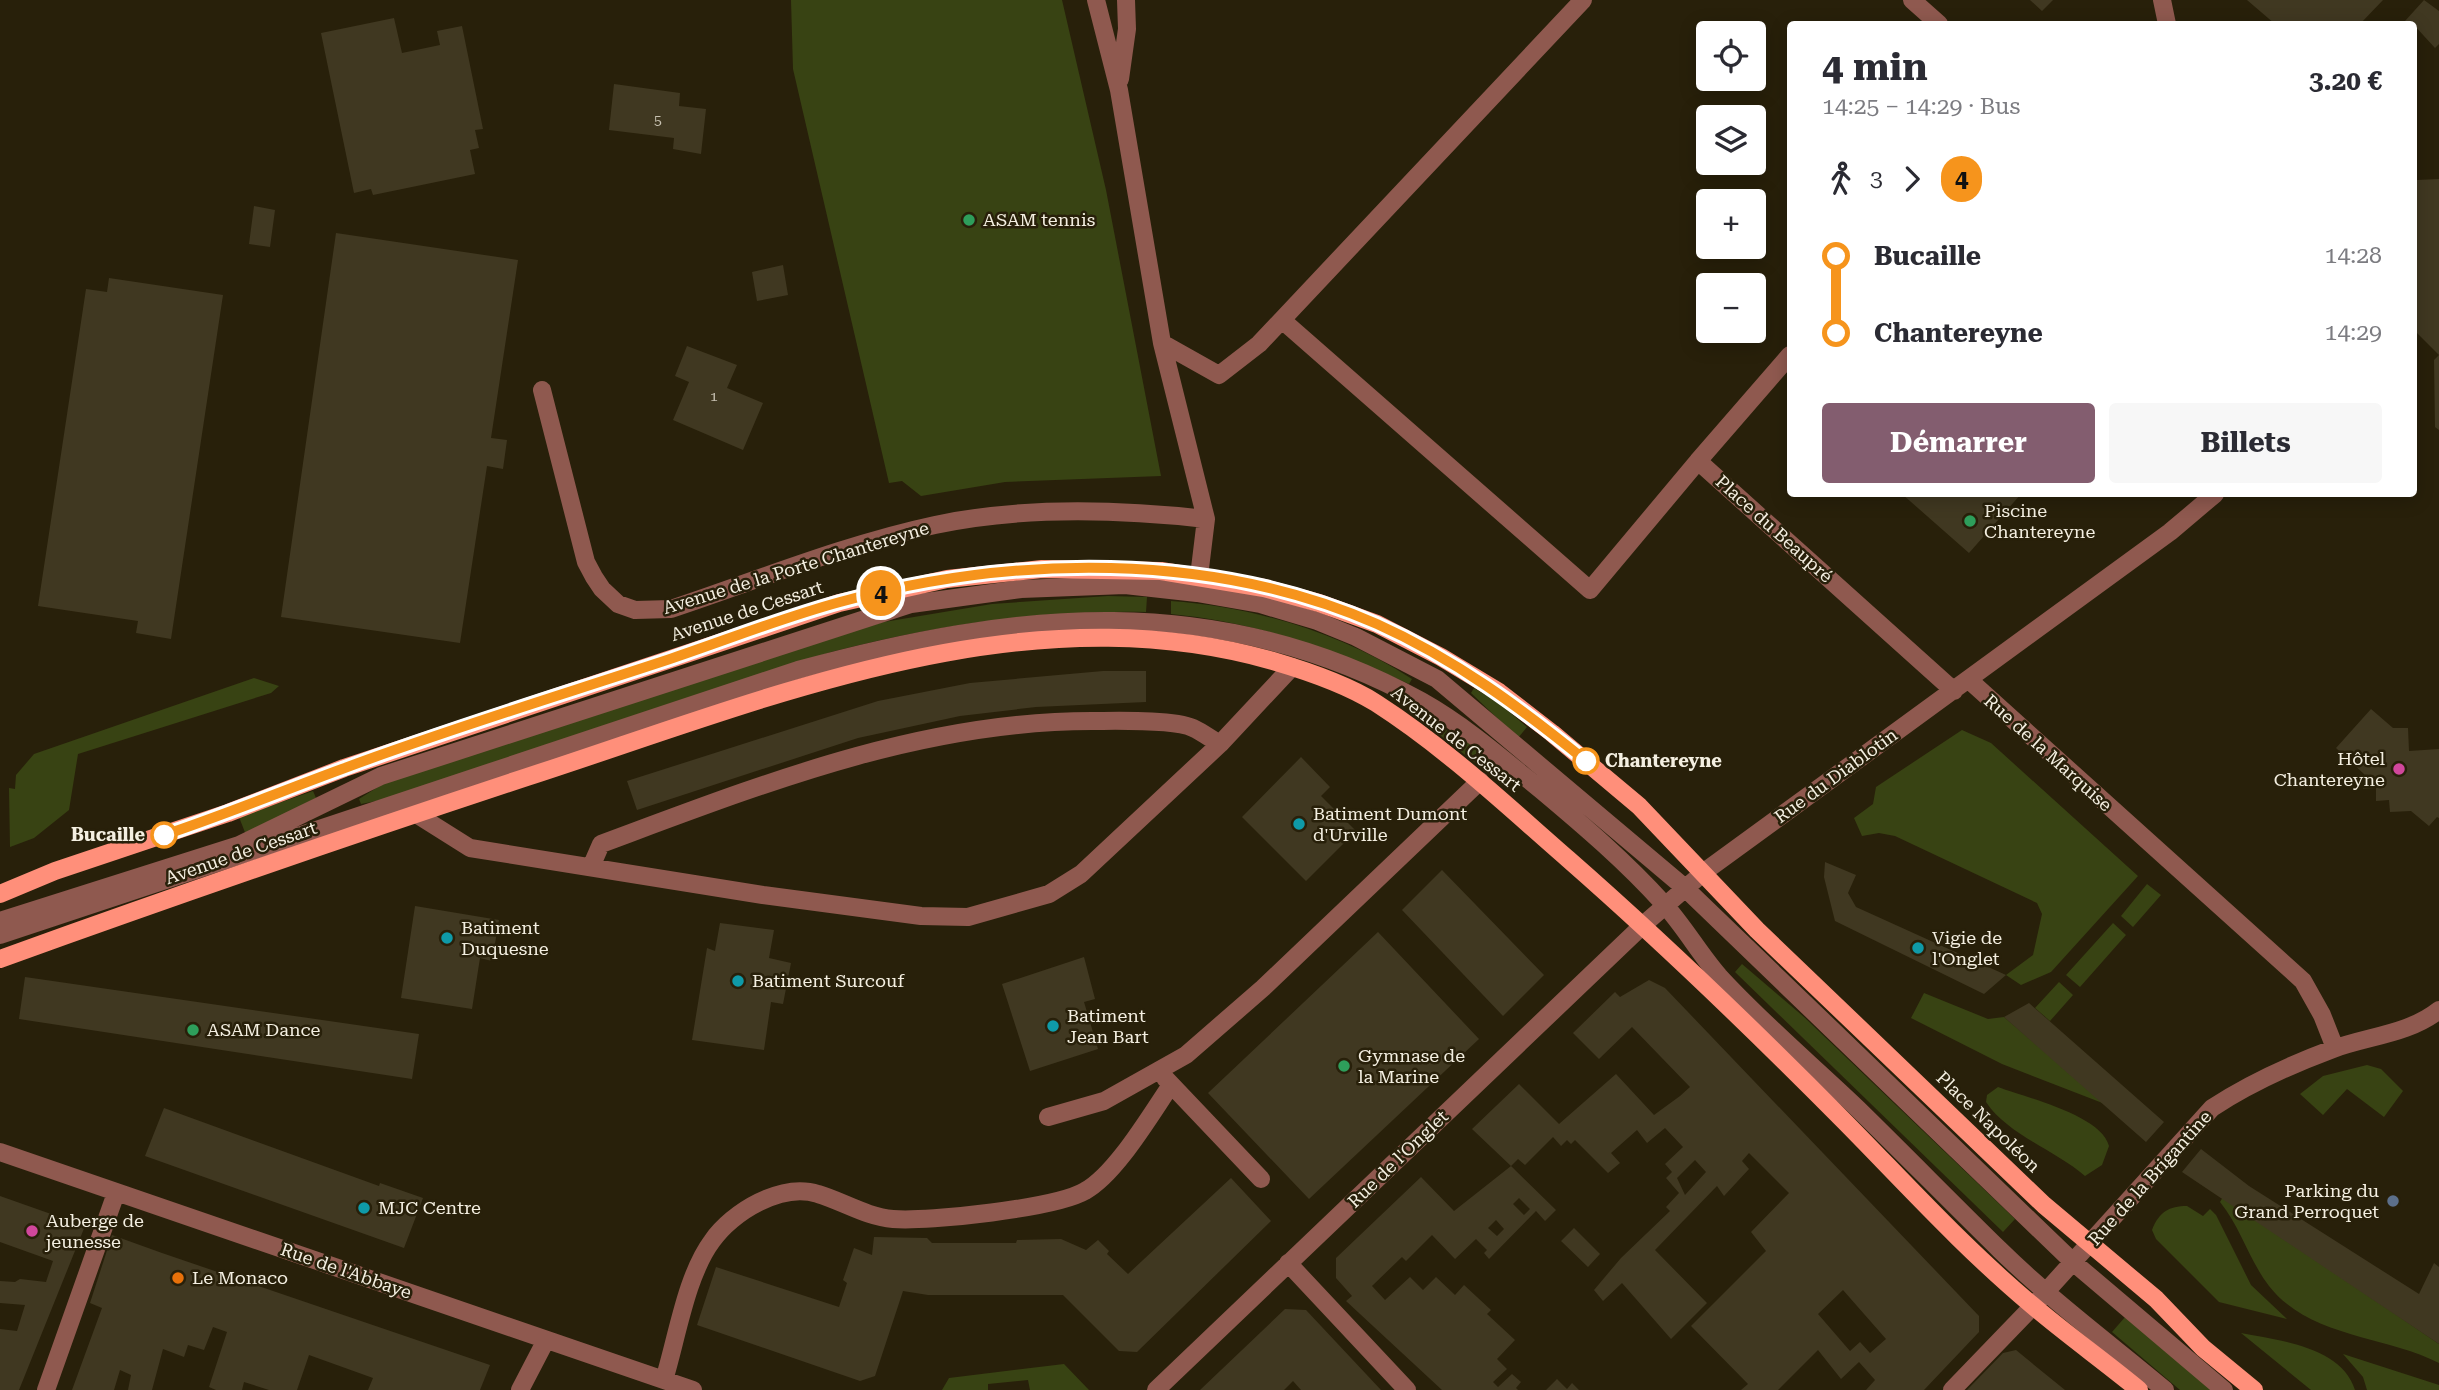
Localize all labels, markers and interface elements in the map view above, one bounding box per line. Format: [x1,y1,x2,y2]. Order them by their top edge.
map controls [1696,21,1766,343]
button: locate [1696,21,1766,91]
text: 4 min [1822,45,1928,89]
text: 3.20 € [2309,66,2382,96]
text: 14:25 – 14:29 · Bus [1822,93,2020,120]
button: layers [1696,105,1766,175]
house number: 5 [654,112,662,128]
icon: walk [1822,160,1860,198]
icon: forward [1893,160,1931,198]
text: 3 [1870,165,1883,192]
text: 4 [1955,165,1968,193]
button: + [1696,189,1766,259]
place label: ASAM tennis [983,209,1095,230]
marker: ASAM tennis [961,212,977,228]
text: Bucaille [1874,241,1981,271]
text: 14:28 [2325,242,2382,269]
button: − [1696,273,1766,343]
text: Chantereyne [1874,318,2043,348]
text: 14:29 [2325,319,2382,346]
house number: 1 [710,388,718,404]
button: Démarrer [1822,403,2095,483]
button: Billets [2109,403,2382,483]
street label: Place du Beaupré [1712,471,1837,587]
place label: Piscine Chantereyne [1984,500,2095,542]
marker: Piscine Chantereyne [1962,513,1978,529]
street label: Avenue de la Porte Chantereyne [660,517,932,618]
line badge: 4 [858,570,904,616]
street label: Avenue de Cessart [668,576,826,645]
text: 4 [874,579,888,607]
street label: Avenue de Cessart [1387,681,1526,796]
street label: Rue de la Marquise [1980,690,2117,816]
street label: Rue du Diablotin [1770,724,1902,827]
marker: Chantereyne [1573,748,1599,774]
place label: Hôtel Chantereyne [2274,748,2385,790]
place label: Chantereyne [1605,750,1722,771]
marker: Hôtel Chantereyne [2391,761,2407,777]
place label: Batiment Dumont d'Urville [1313,803,1467,845]
marker: Batiment Dumont d'Urville [1291,816,1307,832]
street label: Avenue de Cessart [162,817,320,888]
marker: Bucaille [151,822,177,848]
place label: Bucaille [71,824,145,845]
place label: Batiment Duquesne [461,917,549,959]
place label: Vigie de l'Onglet [1932,927,2002,969]
marker: Batiment Duquesne [439,930,455,946]
marker: Vigie de l'Onglet [1910,940,1926,956]
place label: Batiment Surcouf [752,970,905,991]
marker: Batiment Surcouf [730,973,746,989]
place label: Batiment Jean Bart [1067,1005,1149,1047]
marker: Batiment Jean Bart [1045,1018,1061,1034]
place label: ASAM Dance [207,1019,321,1040]
marker: ASAM Dance [185,1022,201,1038]
place label: Gymnase de la Marine [1358,1045,1465,1087]
marker: Gymnase de la Marine [1336,1058,1352,1074]
street label: Place Napoléon [1932,1067,2045,1177]
street label: Rue de l'Onglet [1343,1105,1452,1212]
street label: Rue de la Brigantine [2084,1106,2216,1249]
place label: Parking du Grand Perroquet [2234,1180,2379,1222]
marker: Parking du Grand Perroquet [2385,1193,2401,1209]
place label: MJC Centre [378,1197,481,1218]
marker: MJC Centre [356,1200,372,1216]
place label: Auberge de jeunesse [44,1210,144,1252]
marker: Auberge de jeunesse [24,1223,40,1239]
street label: Rue de l'Abbaye [278,1238,415,1303]
place label: Le Monaco [192,1267,288,1288]
marker: Le Monaco [170,1270,186,1286]

